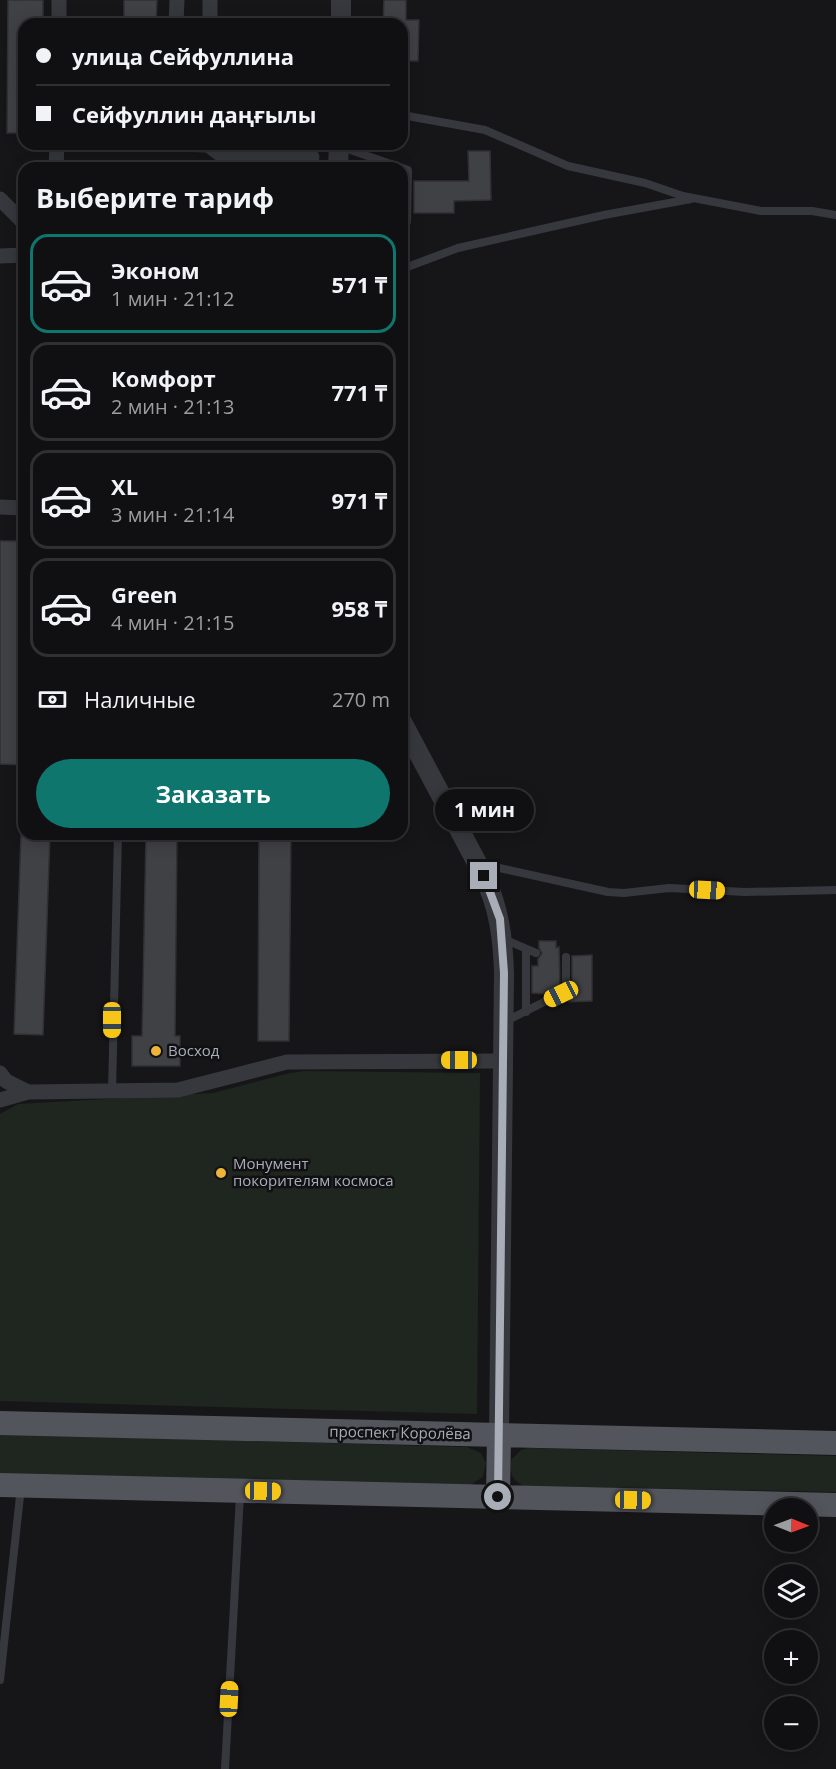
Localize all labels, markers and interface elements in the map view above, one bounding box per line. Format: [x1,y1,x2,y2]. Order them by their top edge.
text: улица Сейфуллина [72,41,294,71]
text: Сейфуллин даңғылы [72,99,316,129]
text: Выберите тариф [36,179,274,216]
text: Эконом [111,255,200,285]
icon: car [39,257,93,311]
text: 571 ₸ [332,269,387,299]
text: 1 мин · 21:12 [111,285,234,312]
text: Комфорт [111,363,216,393]
icon: car [39,365,93,419]
text: 771 ₸ [332,377,387,407]
text: 2 мин · 21:13 [111,393,234,420]
text: XL [111,471,138,501]
icon: car [39,473,93,527]
text: 971 ₸ [332,485,387,515]
text: 3 мин · 21:14 [111,501,234,528]
text: Green [111,579,177,609]
icon: car [39,581,93,635]
text: 958 ₸ [332,593,387,623]
text: 4 мин · 21:15 [111,609,234,636]
icon: cash [36,683,69,716]
text: Наличные [84,684,196,714]
text: 270 m [332,686,390,713]
button: Заказать [36,759,390,828]
callout: 1 мин [434,789,534,831]
text: 1 мин [454,796,515,823]
route end [470,862,497,889]
car [689,880,725,900]
car [541,978,581,1010]
car [103,1002,121,1038]
place label: Восход [168,1040,220,1060]
marker: Восход [149,1044,163,1058]
car [441,1051,477,1069]
place label: Монумент покорителям космоса [233,1153,394,1190]
marker: Монумент покорителям космоса [214,1166,228,1180]
street label: проспект Королёва [329,1421,471,1443]
car [245,1482,281,1500]
route start [484,1483,511,1510]
car [615,1491,651,1509]
north arrow [764,1498,818,1552]
map controls [764,1498,818,1750]
button: layers [764,1564,818,1618]
button: + [764,1630,818,1684]
car [219,1681,239,1717]
button: − [764,1696,818,1750]

